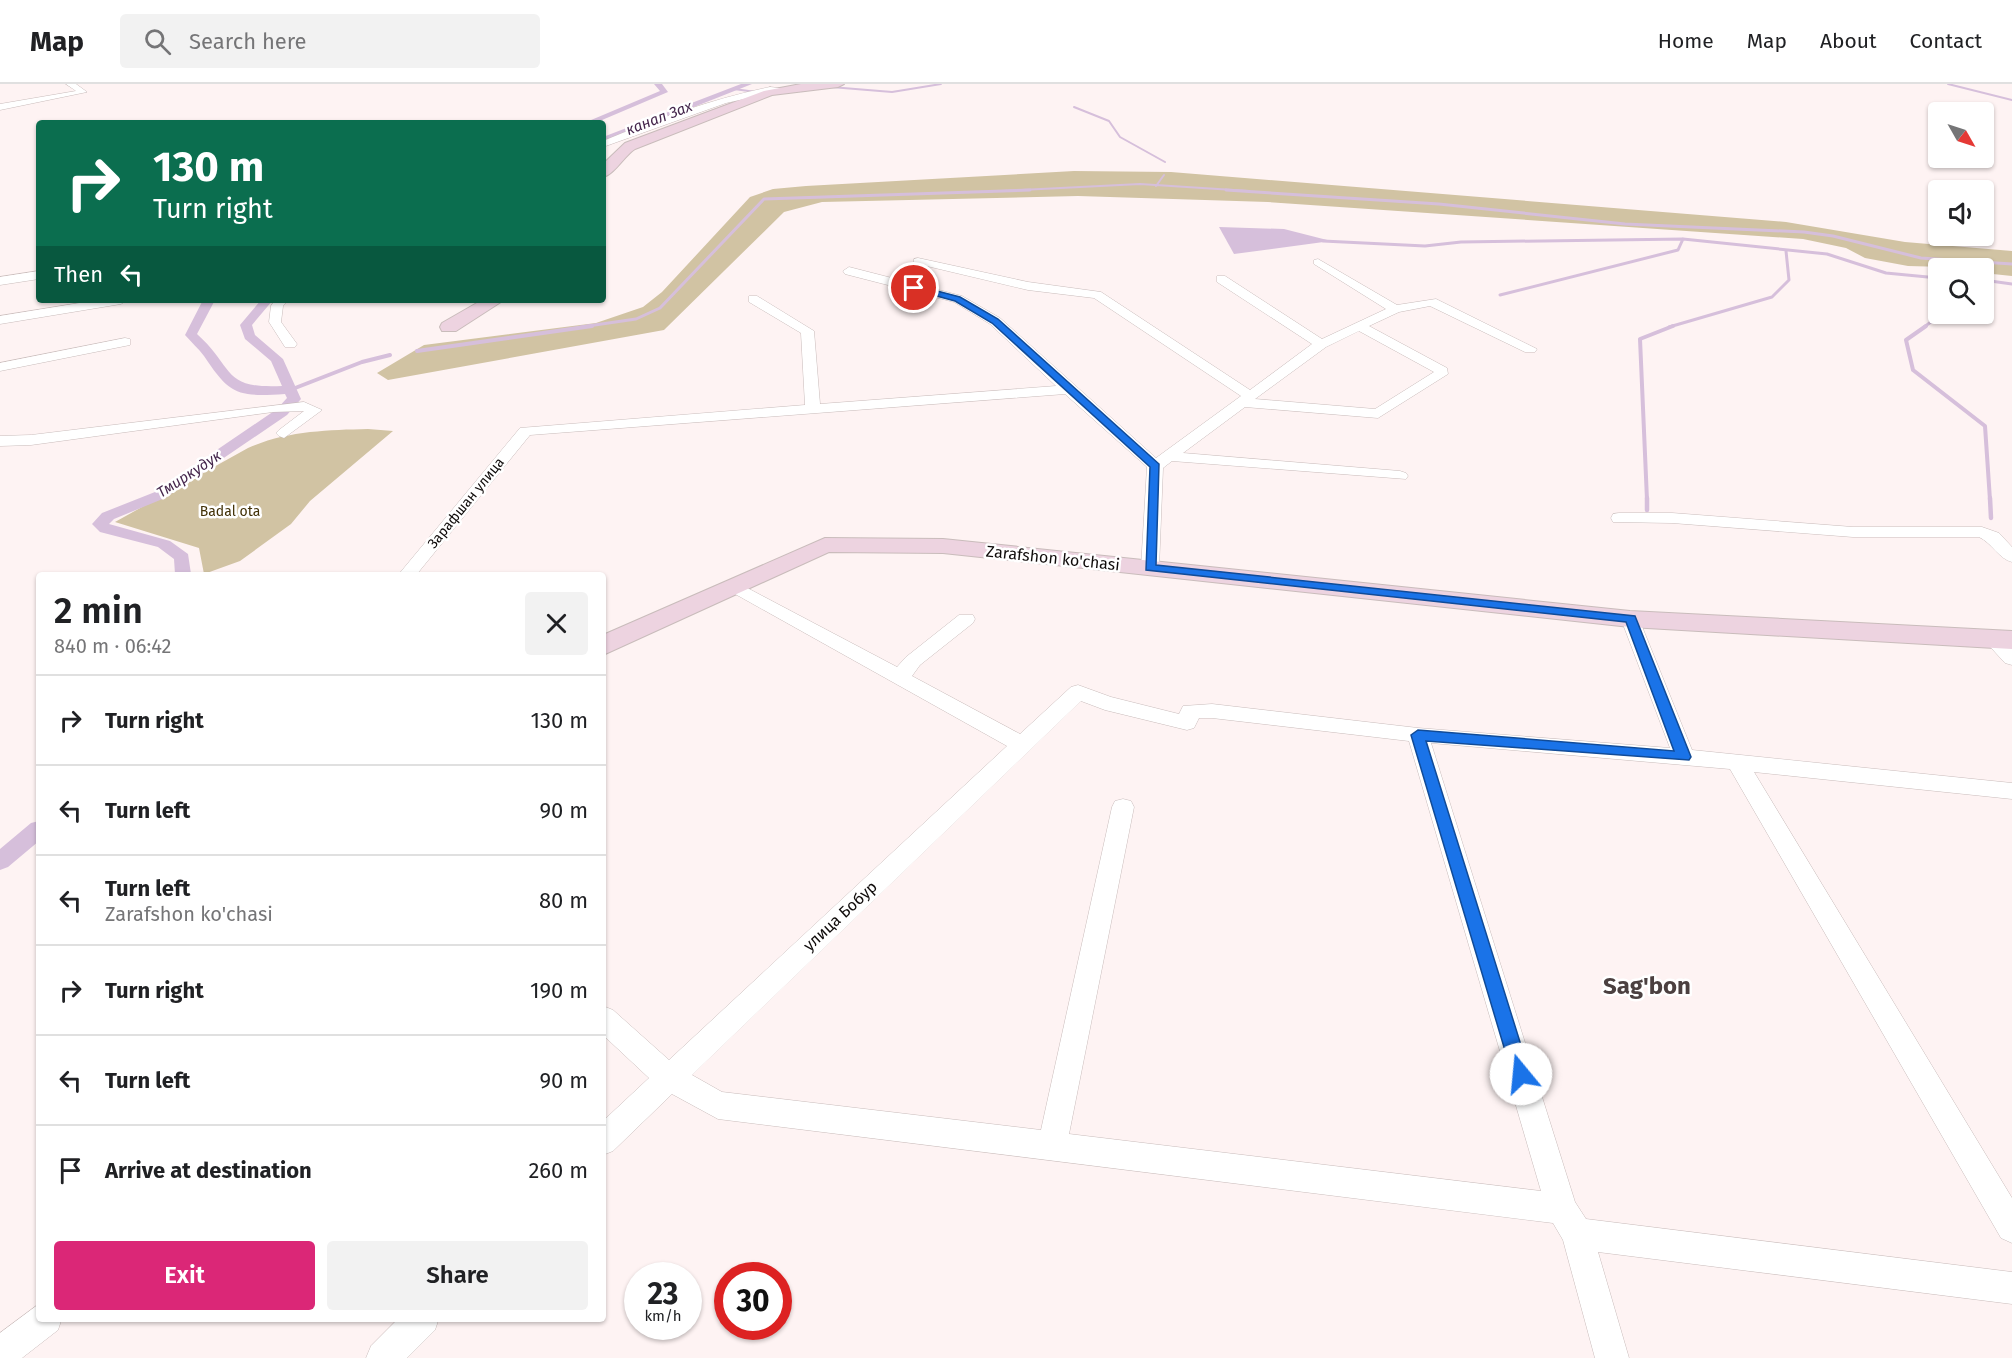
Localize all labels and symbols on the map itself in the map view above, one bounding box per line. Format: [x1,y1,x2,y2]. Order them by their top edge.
water label: канал Зах [623,97,695,139]
north arrow [1928,102,1994,168]
pin [888,262,939,313]
water label: Тмиркудук [153,446,225,502]
street label: Зарафшан улица [424,454,508,552]
park label: Badal ota [200,503,260,520]
street label: Zarafshon ko'chasi [985,542,1121,574]
street label: улица Бобур [799,877,881,955]
district label: Sag'bon [1603,972,1691,1000]
position arrow [1489,1042,1553,1106]
speed limit sign: 30 [714,1262,792,1340]

